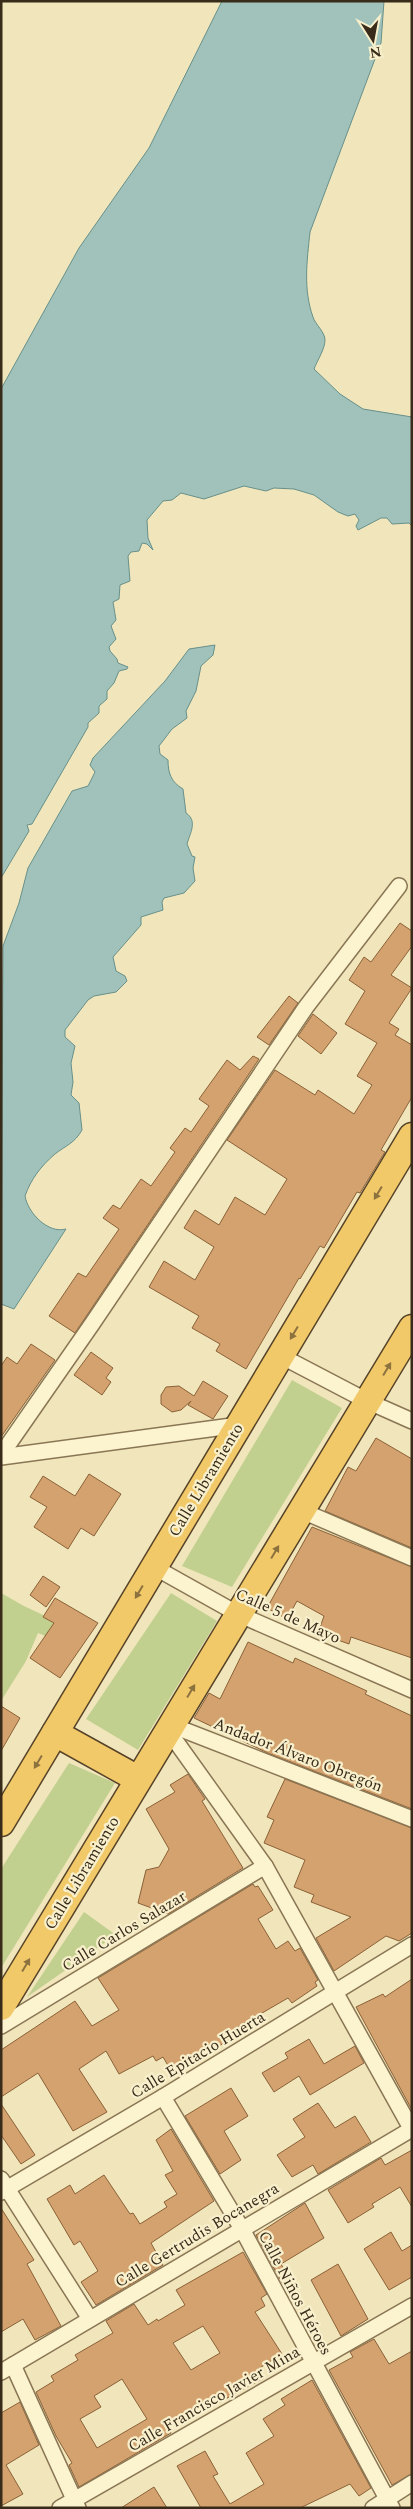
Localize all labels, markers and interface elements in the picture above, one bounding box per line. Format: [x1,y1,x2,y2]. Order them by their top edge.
north arrow [348,15,398,65]
text: N [368,41,383,64]
one-way arrow [373,1187,382,1200]
one-way arrow [290,1326,299,1339]
one-way arrow [383,1362,392,1375]
street label: Calle Libramiento [162,1419,250,1541]
one-way arrow [271,1545,280,1558]
street label: Calle 5 de Mayo [232,1582,344,1650]
one-way arrow [135,1585,143,1600]
one-way arrow [187,1685,196,1698]
street label: Andador Álvaro Obregón [210,1712,386,1798]
one-way arrow [33,1755,42,1768]
street label: Calle Libramiento [38,1812,126,1934]
street label: Calle Carlos Salazar [57,1884,191,1978]
one-way arrow [22,1959,31,1972]
street label: Calle Epitacio Huerta [126,2005,270,2105]
street label: Calle Gertrudis Bocanegra [110,2176,284,2294]
street label: Calle Niños Héroes [252,2227,338,2359]
street label: Calle Francisco Javier Mina [123,2340,305,2458]

